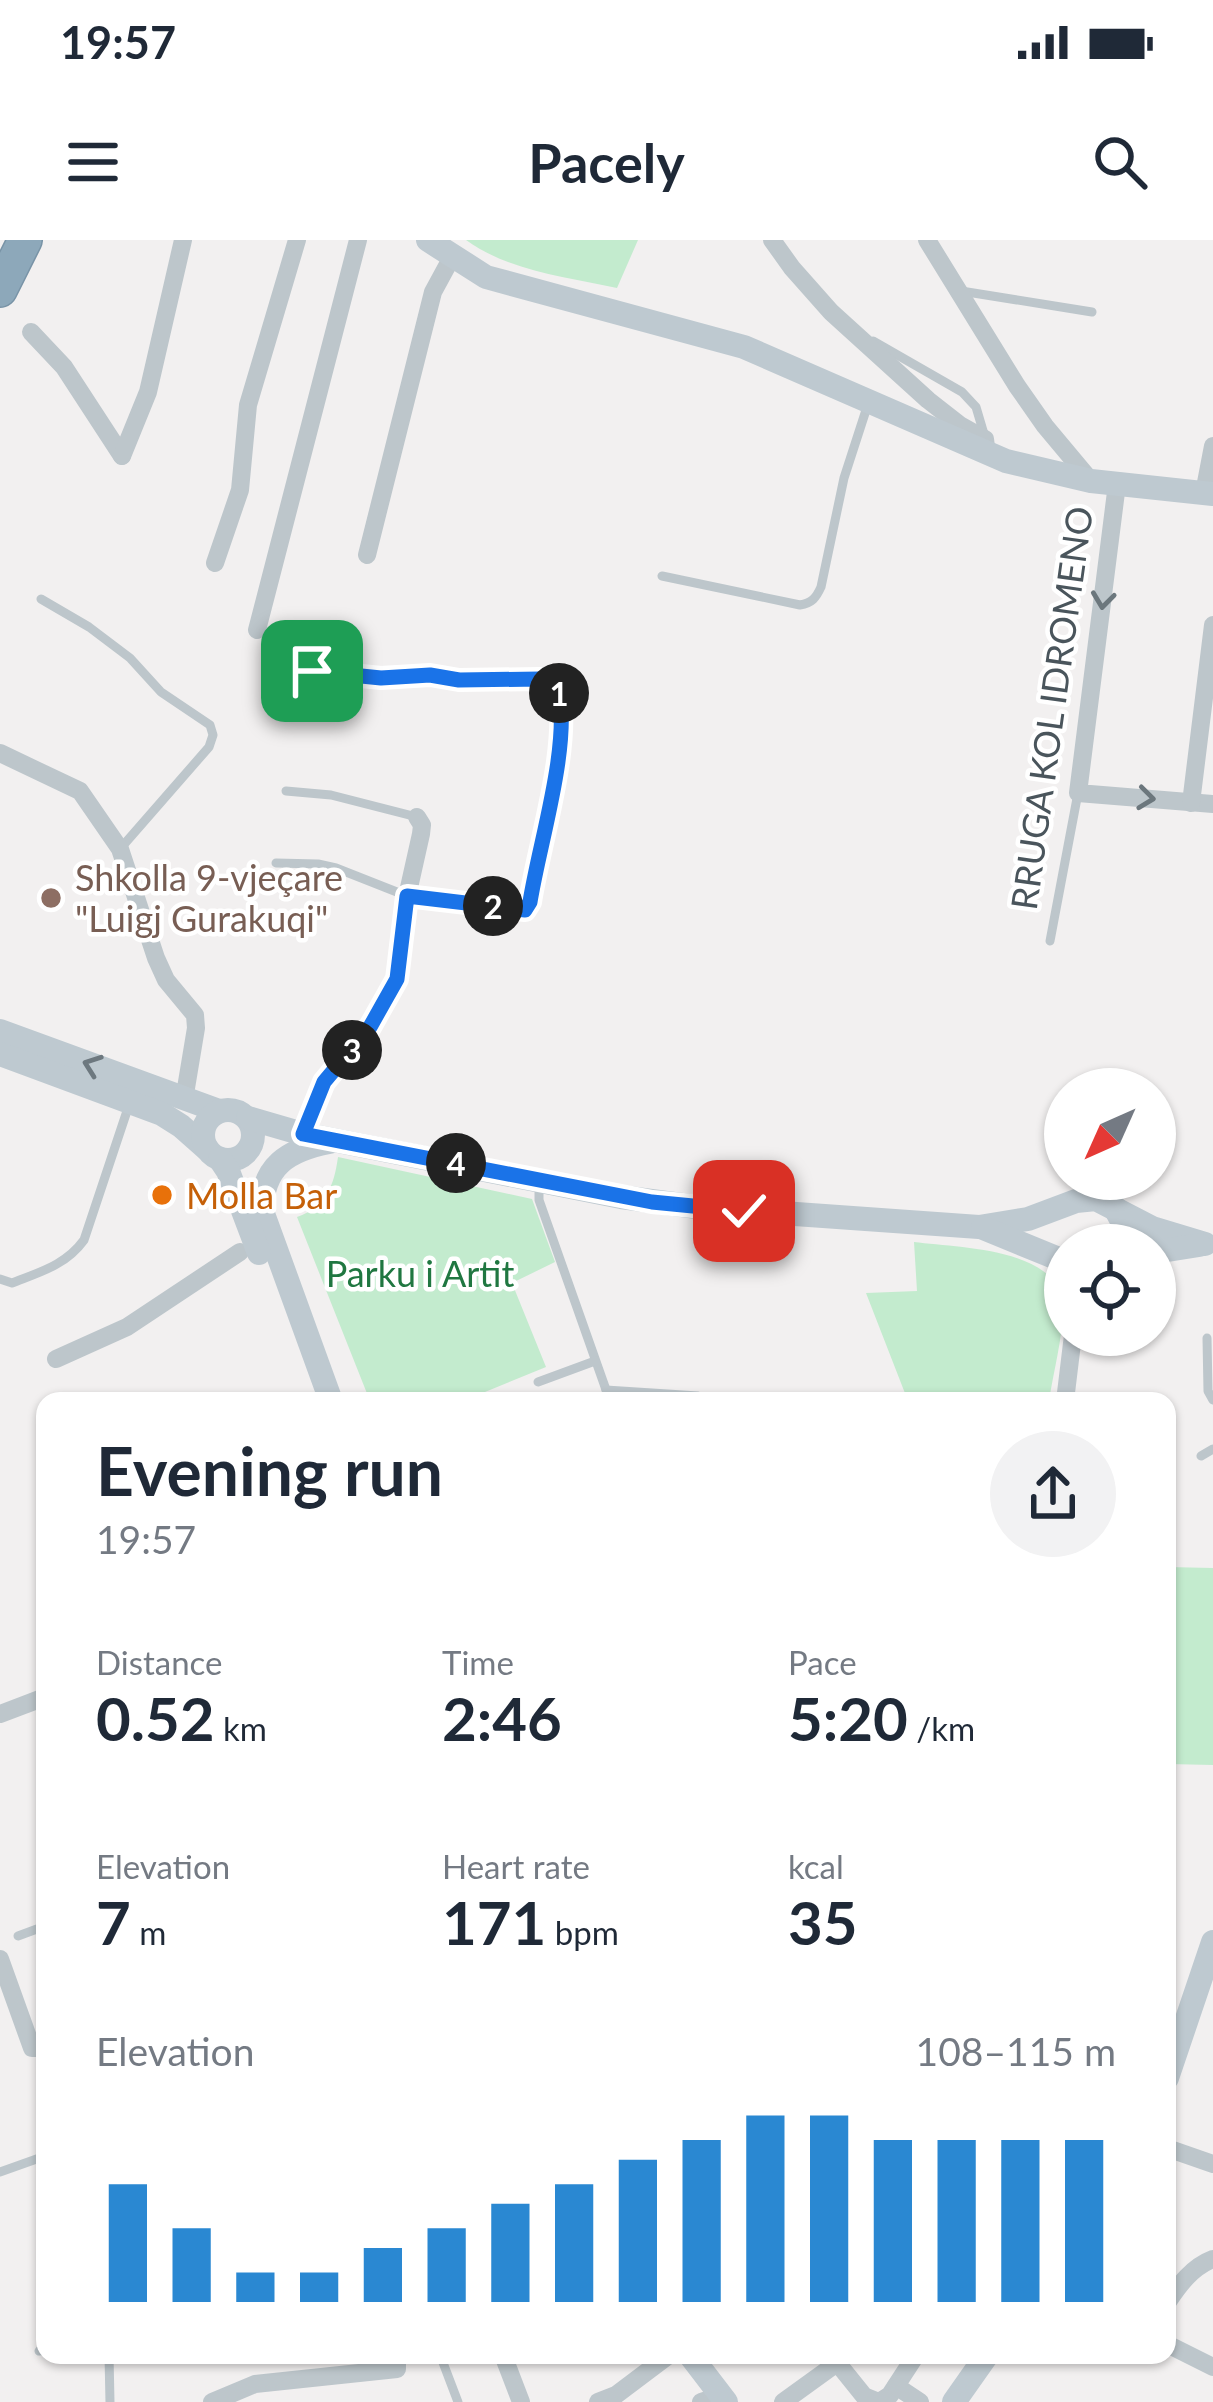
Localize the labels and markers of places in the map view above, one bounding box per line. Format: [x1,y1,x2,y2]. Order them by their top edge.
pin [261,620,363,722]
pin: 1 [529,663,589,723]
place label: Shkolla 9-vjeçare "Luigj Gurakuqi" [75,855,343,940]
pin: 2 [463,876,523,936]
marker: Shkolla 9-vjeçare "Luigj Gurakuqi" [38,885,64,911]
pin: 3 [322,1020,382,1080]
pin: 4 [426,1133,486,1193]
pin [693,1160,795,1262]
place label: Molla Bar [186,1173,337,1217]
marker: Molla Bar [149,1182,175,1208]

